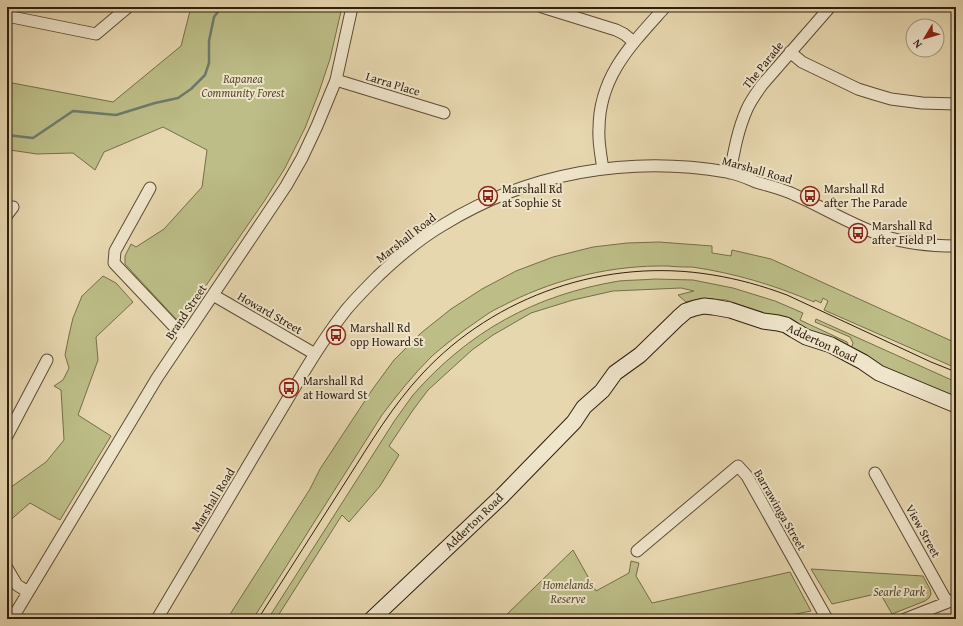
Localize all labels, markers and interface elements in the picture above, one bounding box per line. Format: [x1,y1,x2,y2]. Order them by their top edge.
north arrow [905,18,945,58]
text: N [908,36,926,52]
street label: The Parade [738,37,787,92]
street label: Larra Place [364,67,423,100]
park label: Rapanea Community Forest [202,70,285,101]
street label: Marshall Road [720,151,795,188]
place label: Marshall Rd at Sophie St [502,180,563,211]
place label: Marshall Rd after The Parade [824,180,908,211]
bus stop icon: Marshall Rd at Sophie St [477,185,499,207]
bus stop icon: Marshall Rd after The Parade [799,185,821,207]
street label: Marshall Road [372,208,440,267]
place label: Marshall Rd after Field Pl [872,217,937,248]
bus stop icon: Marshall Rd after Field Pl [847,222,869,244]
street label: Brand Street [161,280,211,343]
street label: Howard Street [235,287,306,338]
place label: Marshall Rd opp Howard St [350,319,424,350]
street label: Adderton Road [784,319,861,366]
bus stop icon: Marshall Rd opp Howard St [325,324,347,346]
place label: Marshall Rd at Howard St [303,372,368,403]
bus stop icon: Marshall Rd at Howard St [278,377,300,399]
street label: Marshall Road [187,464,239,535]
street label: Barrawinga Street [750,466,811,554]
street label: Adderton Road [441,489,507,554]
street label: View Street [902,501,945,561]
park label: Homelands Reserve [542,576,594,607]
park label: Searle Park [873,583,925,600]

